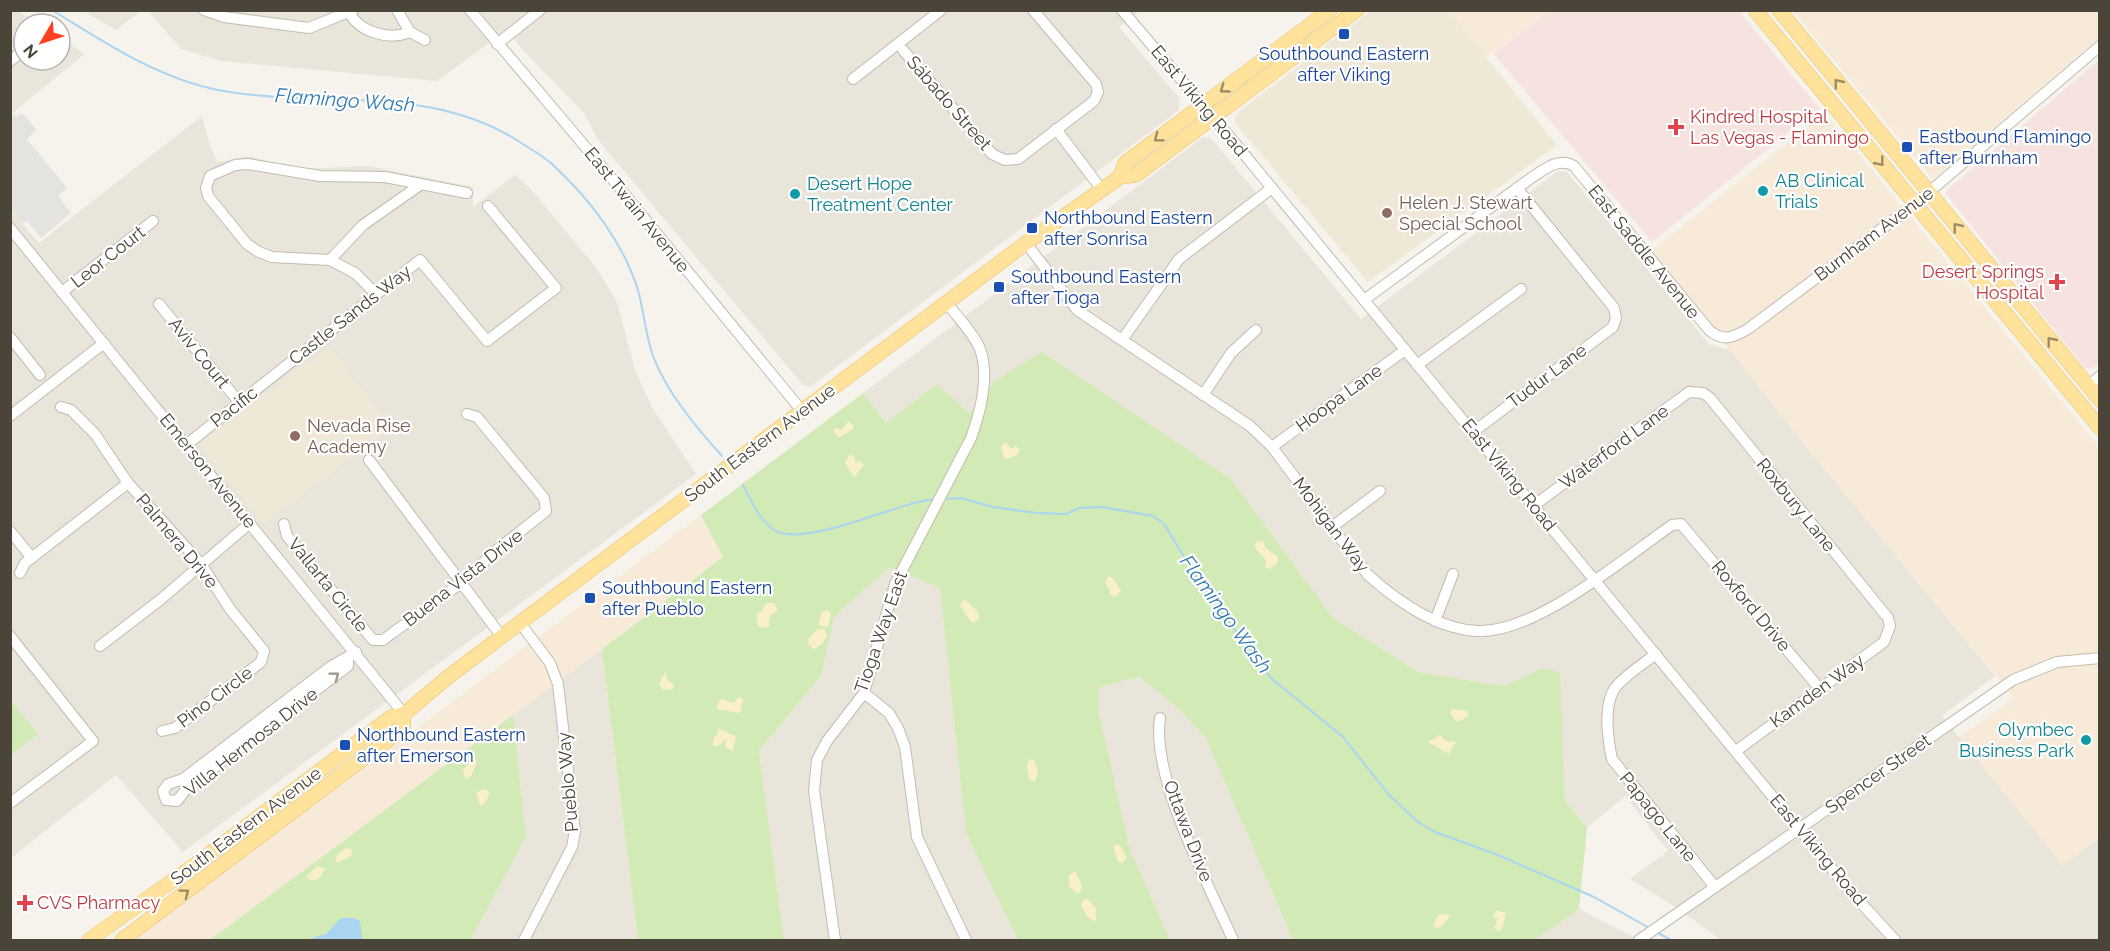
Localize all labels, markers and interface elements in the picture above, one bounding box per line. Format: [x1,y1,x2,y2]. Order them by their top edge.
north arrow [12,12,72,72]
marker: Southbound Eastern after Viking [1337,27,1351,41]
text: N [20,40,42,62]
street label: East Viking Road [1147,41,1252,160]
place label: Southbound Eastern after Viking [1259,43,1429,85]
street label: Sábado Street [903,51,996,154]
one-way arrow [1834,79,1845,90]
one-way arrow [1220,82,1231,93]
water label: Flamingo Wash [274,83,416,117]
place label: Kindred Hospital Las Vegas - Flamingo [1690,106,1869,148]
marker: Kindred Hospital Las Vegas - Flamingo [1667,118,1685,136]
place label: Eastbound Flamingo after Burnham [1919,126,2092,168]
one-way arrow [1154,131,1165,142]
marker: Eastbound Flamingo after Burnham [1900,140,1914,154]
street label: East Twain Avenue [581,143,695,277]
one-way arrow [1873,155,1884,166]
place label: AB Clinical Trials [1775,170,1864,212]
place label: Desert Hope Treatment Center [807,173,954,215]
street label: East Saddle Avenue [1584,181,1705,323]
street label: Burnham Avenue [1810,182,1938,285]
marker: AB Clinical Trials [1756,184,1770,198]
marker: Desert Hope Treatment Center [788,187,802,201]
place label: Helen J. Stewart Special School [1399,192,1533,234]
marker: Helen J. Stewart Special School [1380,206,1394,220]
place label: Northbound Eastern after Sonrisa [1044,207,1213,249]
street label: Leor Court [66,221,149,292]
marker: Northbound Eastern after Sonrisa [1025,221,1039,235]
one-way arrow [1954,223,1965,234]
street label: Castle Sands Way [284,260,415,369]
place label: Desert Springs Hospital [1922,261,2044,303]
place label: Southbound Eastern after Tioga [1011,266,1181,308]
marker: Desert Springs Hospital [2048,273,2066,291]
marker: Southbound Eastern after Tioga [992,280,1006,294]
street label: Aviv Court [165,313,234,392]
one-way arrow [2048,337,2059,348]
street label: Tudur Lane [1503,339,1591,412]
street label: Hoopa Lane [1292,359,1386,436]
street label: South Eastern Avenue [680,379,840,506]
street label: Pacific [206,382,261,431]
street label: Waterford Lane [1555,400,1673,493]
street label: Emerson Avenue [156,409,261,533]
street label: East Viking Road [1458,414,1561,535]
place label: Nevada Rise Academy [307,415,411,457]
marker: Nevada Rise Academy [288,429,302,443]
street label: Roxbury Lane [1752,454,1841,556]
street label: Mohigan Way [1289,473,1374,576]
street label: Palmera Drive [132,489,223,592]
street label: Buena Vista Drive [399,524,527,631]
street label: Vallarta Circle [284,533,373,636]
water label: Flamingo Wash [1175,550,1277,678]
street label: Roxford Drive [1707,556,1796,656]
street label: Tioga Way East [850,568,911,695]
place label: Southbound Eastern after Pueblo [602,577,772,619]
marker: Southbound Eastern after Pueblo [583,591,597,605]
street label: Kamden Way [1766,649,1868,732]
street label: Pino Circle [173,661,257,732]
one-way arrow [328,673,339,684]
street label: Villa Hermosa Drive [180,683,322,800]
place label: Olymbec Business Park [1959,719,2074,761]
place label: Northbound Eastern after Emerson [357,724,526,766]
street label: Spencer Street [1821,729,1934,818]
street label: Pueblo Way [553,731,582,833]
marker: Olymbec Business Park [2079,733,2093,747]
marker: Northbound Eastern after Emerson [338,738,352,752]
street label: South Eastern Avenue [166,762,326,889]
street label: Papago Lane [1616,767,1701,866]
street label: Ottawa Drive [1160,777,1218,885]
street label: East Viking Road [1766,790,1871,909]
one-way arrow [179,889,190,900]
place label: CVS Pharmacy [37,892,160,913]
marker: CVS Pharmacy [18,896,32,910]

